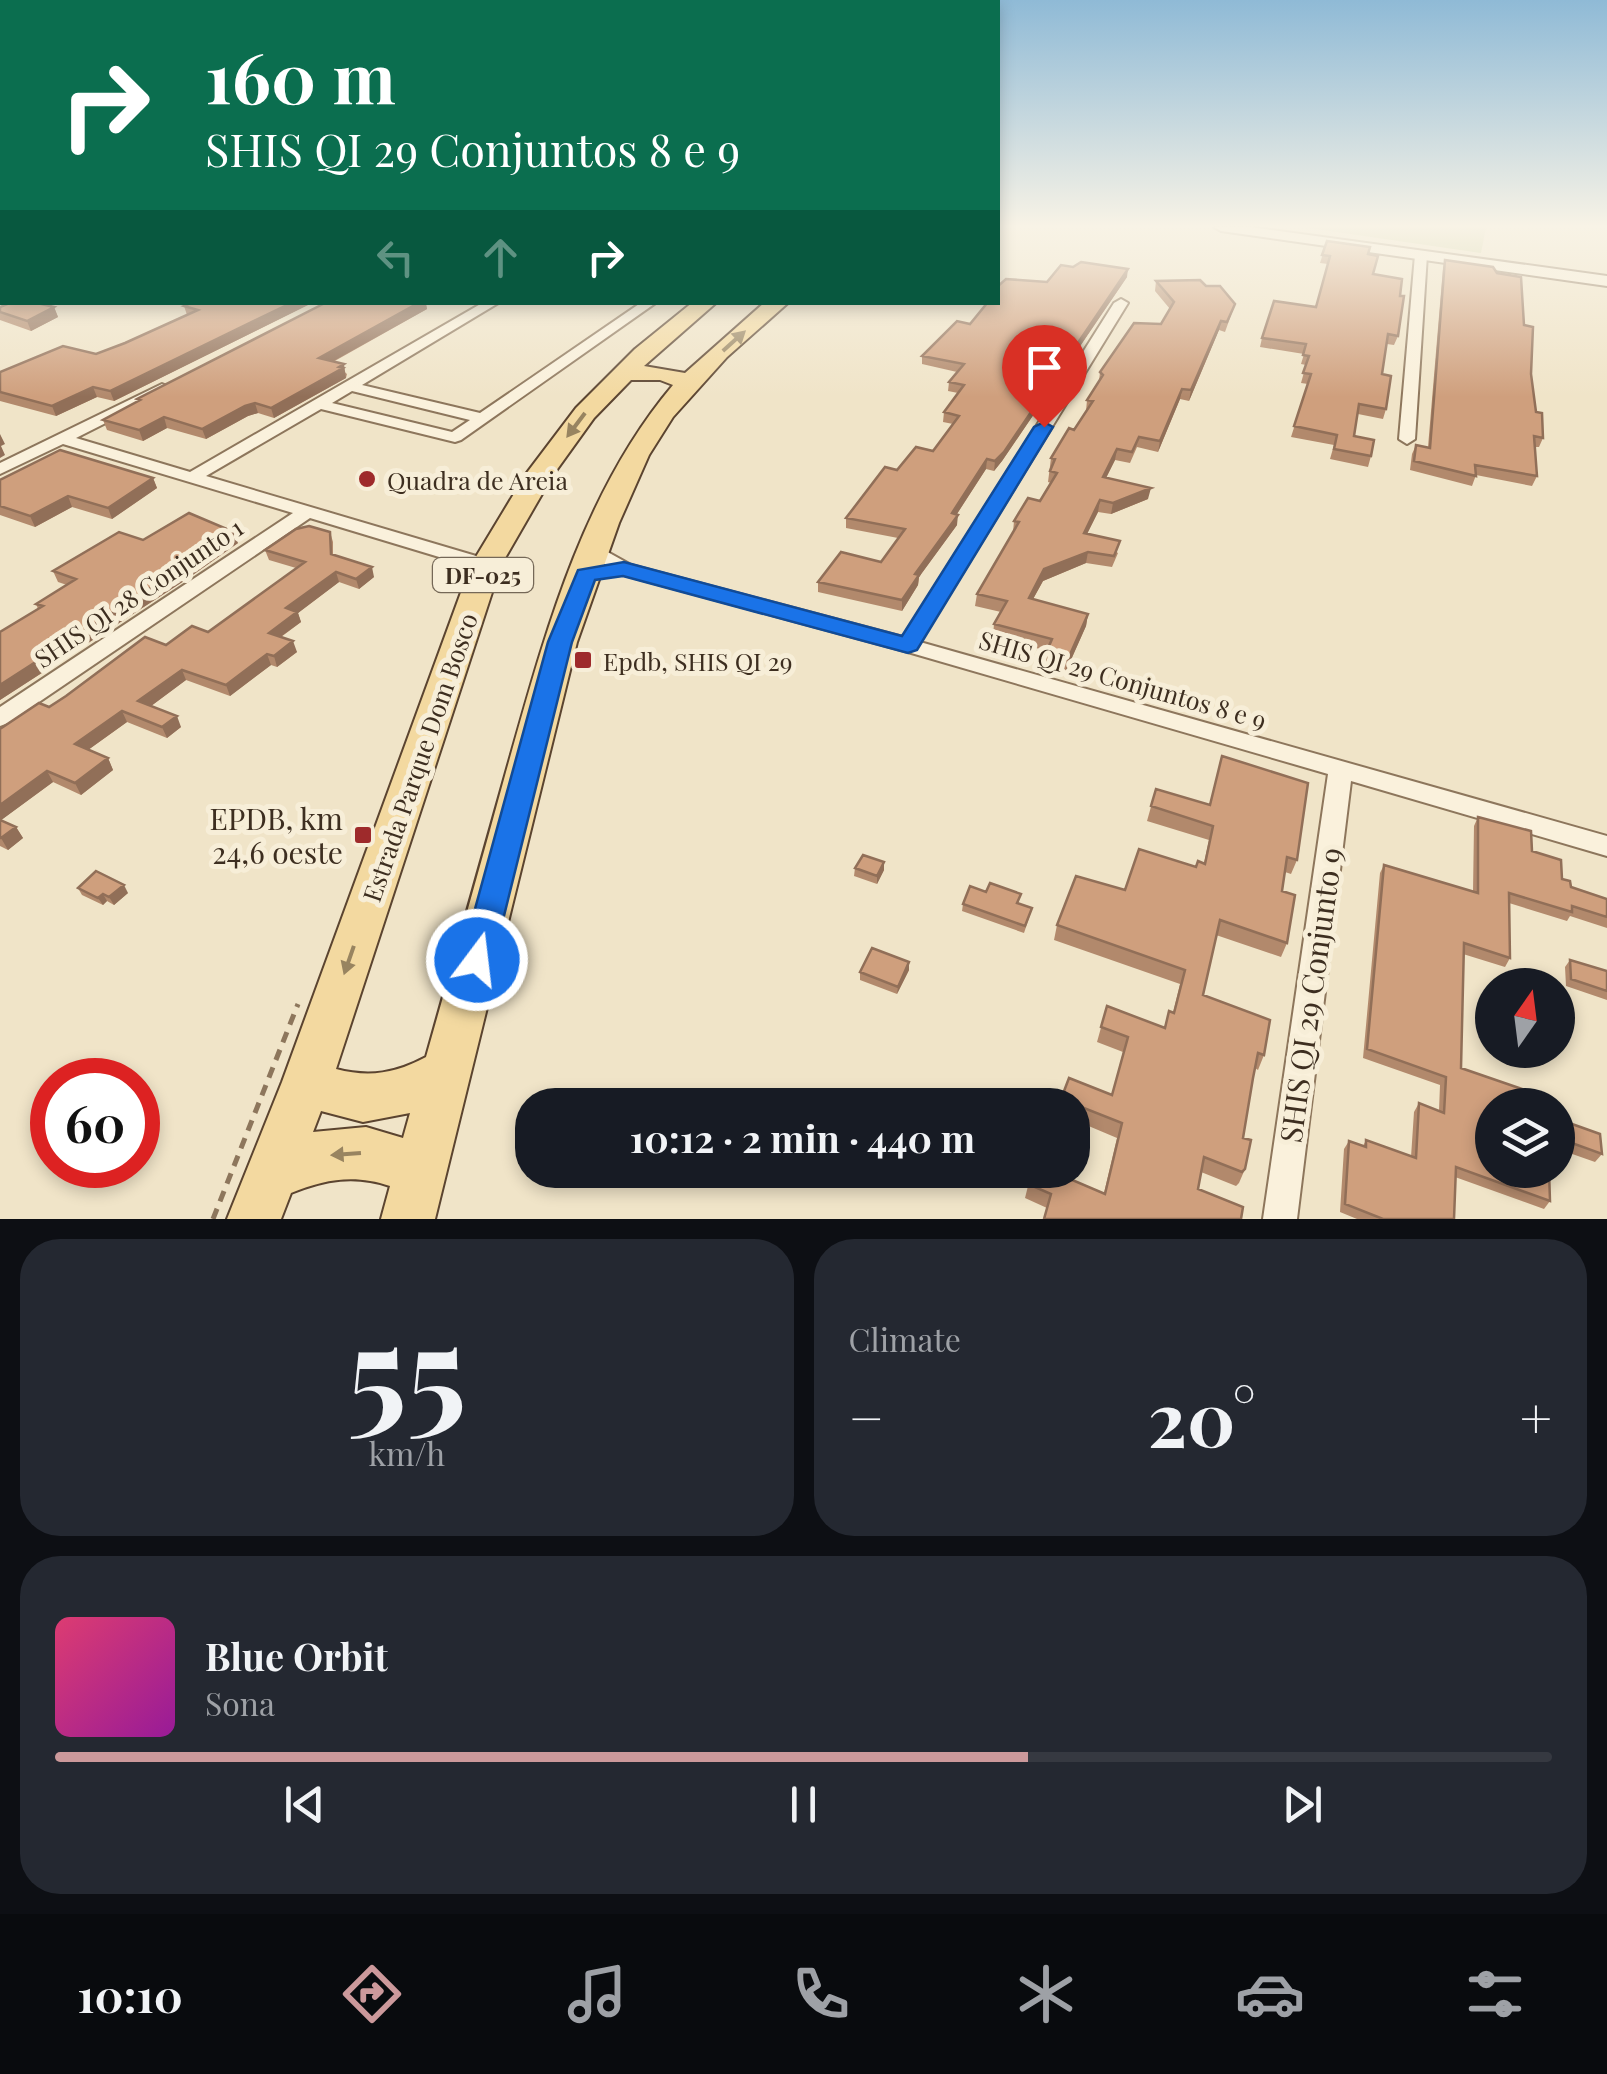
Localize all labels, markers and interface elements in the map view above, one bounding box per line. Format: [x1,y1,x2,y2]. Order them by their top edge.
text: 160 m [205,28,396,122]
icon: right [40,40,170,170]
text: SHIS QI 29 Conjuntos 8 e 9 [205,118,740,178]
icon: left [368,230,423,285]
icon: ahead [473,230,528,285]
icon: right [578,230,633,285]
pin [1002,325,1087,428]
one-way arrow [722,330,746,353]
icon: arrive [1017,340,1072,395]
one-way arrow [567,412,587,438]
place label: Quadra de Areia [387,463,568,496]
marker: Quadra de Areia [356,468,378,490]
street label: SHIS QI 28 Conjunto 1 [27,510,249,674]
road number: DF-025 [433,558,533,592]
street label: Estrada Parque Dom Bosco [354,608,484,906]
street label: SHIS QI 29 Conjuntos 8 e 9 [976,622,1270,736]
place label: Epdb, SHIS QI 29 [603,644,792,677]
marker: Epdb, SHIS QI 29 [572,649,594,671]
place label: EPDB, km 24,6 oeste [210,798,343,872]
marker: EPDB, km 24,6 oeste [352,824,374,846]
street label: SHIS QI 29 Conjunto 9 [1269,845,1351,1145]
position arrow [425,908,529,1012]
one-way arrow [341,945,356,975]
north arrow [1475,968,1575,1068]
map controls [1475,968,1575,1188]
speed limit sign: 60 [30,1058,160,1188]
button: layers [1475,1088,1575,1188]
text: 10:12 · 2 min · 440 m [630,1112,975,1163]
one-way arrow [329,1146,361,1162]
text: 55 [347,1279,466,1453]
text: Climate [849,1317,961,1360]
text: 20° [1148,1366,1256,1466]
text: − [849,1379,884,1453]
text: + [1520,1379,1552,1453]
text: km/h [368,1431,445,1474]
text: Blue Orbit [205,1630,388,1681]
text: Sona [205,1681,275,1724]
icon: previous [277,1777,332,1832]
icon: pause [776,1777,831,1832]
icon: next [1275,1777,1330,1832]
icon: directions [337,1959,407,2029]
icon: music [562,1959,632,2029]
icon: phone [786,1959,856,2029]
icon: climate [1011,1959,1081,2029]
icon: car [1235,1959,1305,2029]
icon: filters [1460,1959,1530,2029]
text: 10:10 [77,1964,183,2024]

